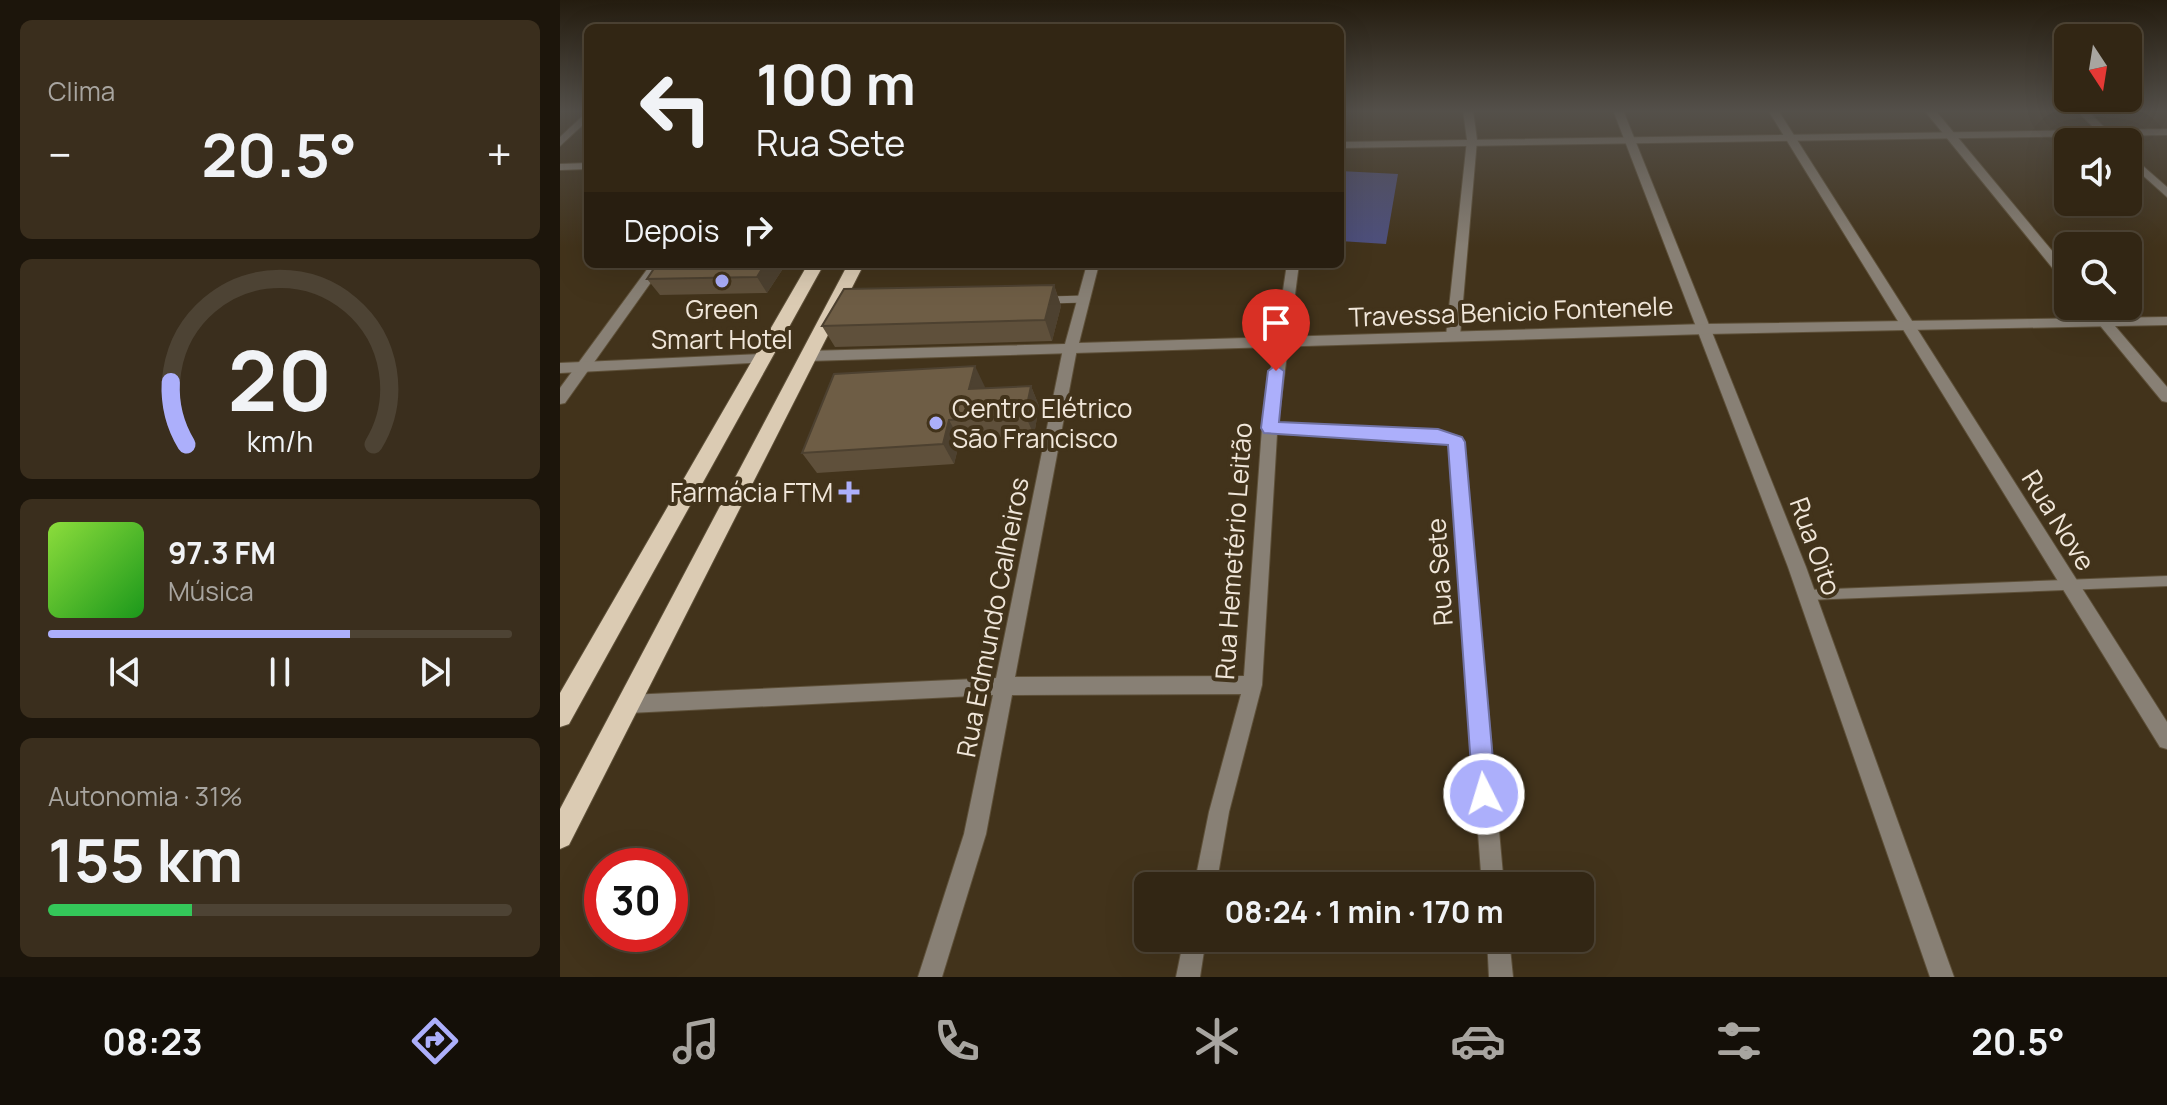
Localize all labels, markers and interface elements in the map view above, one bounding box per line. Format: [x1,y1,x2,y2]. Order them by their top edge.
north arrow [2054,24,2142,112]
map controls [2054,24,2142,320]
text: 100 m [756,45,916,122]
icon: left [624,56,728,160]
text: Clima [48,73,115,109]
text: 20.5° [201,113,357,195]
text: Rua Sete [756,118,905,167]
text: − [48,124,72,184]
text: + [487,124,512,184]
button: sound [2054,128,2142,216]
icon: right [736,208,780,252]
text: Depois [624,210,720,251]
button: search [2054,232,2142,320]
marker: Green Smart Hotel [713,272,731,290]
street label: Travessa Benicio Fontenele [1348,287,1674,335]
pin [1242,289,1310,371]
place label: Green Smart Hotel [651,291,793,357]
icon: arrive [1254,301,1298,345]
text: 20 [228,321,332,435]
place label: Centro Elétrico São Francisco [952,390,1132,456]
marker: Centro Elétrico São Francisco [927,414,945,432]
street label: Rua Hemetério Leitão [1206,421,1260,681]
text: km/h [247,422,313,461]
street label: Rua Nove [2014,463,2104,577]
place label: Farmácia FTM [670,474,833,510]
street label: Rua Edmundo Calheiros [947,474,1037,760]
marker: Farmácia FTM [840,483,858,501]
street label: Rua Oito [1782,492,1850,600]
street label: Rua Sete [1417,517,1461,627]
text: 97.3 FM [168,532,276,573]
text: Música [168,573,254,609]
icon: previous [103,650,147,694]
icon: pause [258,650,302,694]
icon: next [413,650,457,694]
position arrow [1442,752,1526,836]
text: Autonomia · 31% [48,778,243,814]
text: 155 km [48,818,243,900]
speed limit sign: 30 [584,848,688,952]
text: 08:24 · 1 min · 170 m [1224,891,1504,932]
icon: directions [407,1013,463,1069]
icon: music [668,1013,724,1069]
icon: phone [929,1013,985,1069]
icon: climate [1189,1013,1245,1069]
icon: car [1450,1013,1506,1069]
icon: filters [1711,1013,1767,1069]
text: 08:23 [102,1017,203,1066]
text: 20.5° [1971,1017,2065,1066]

